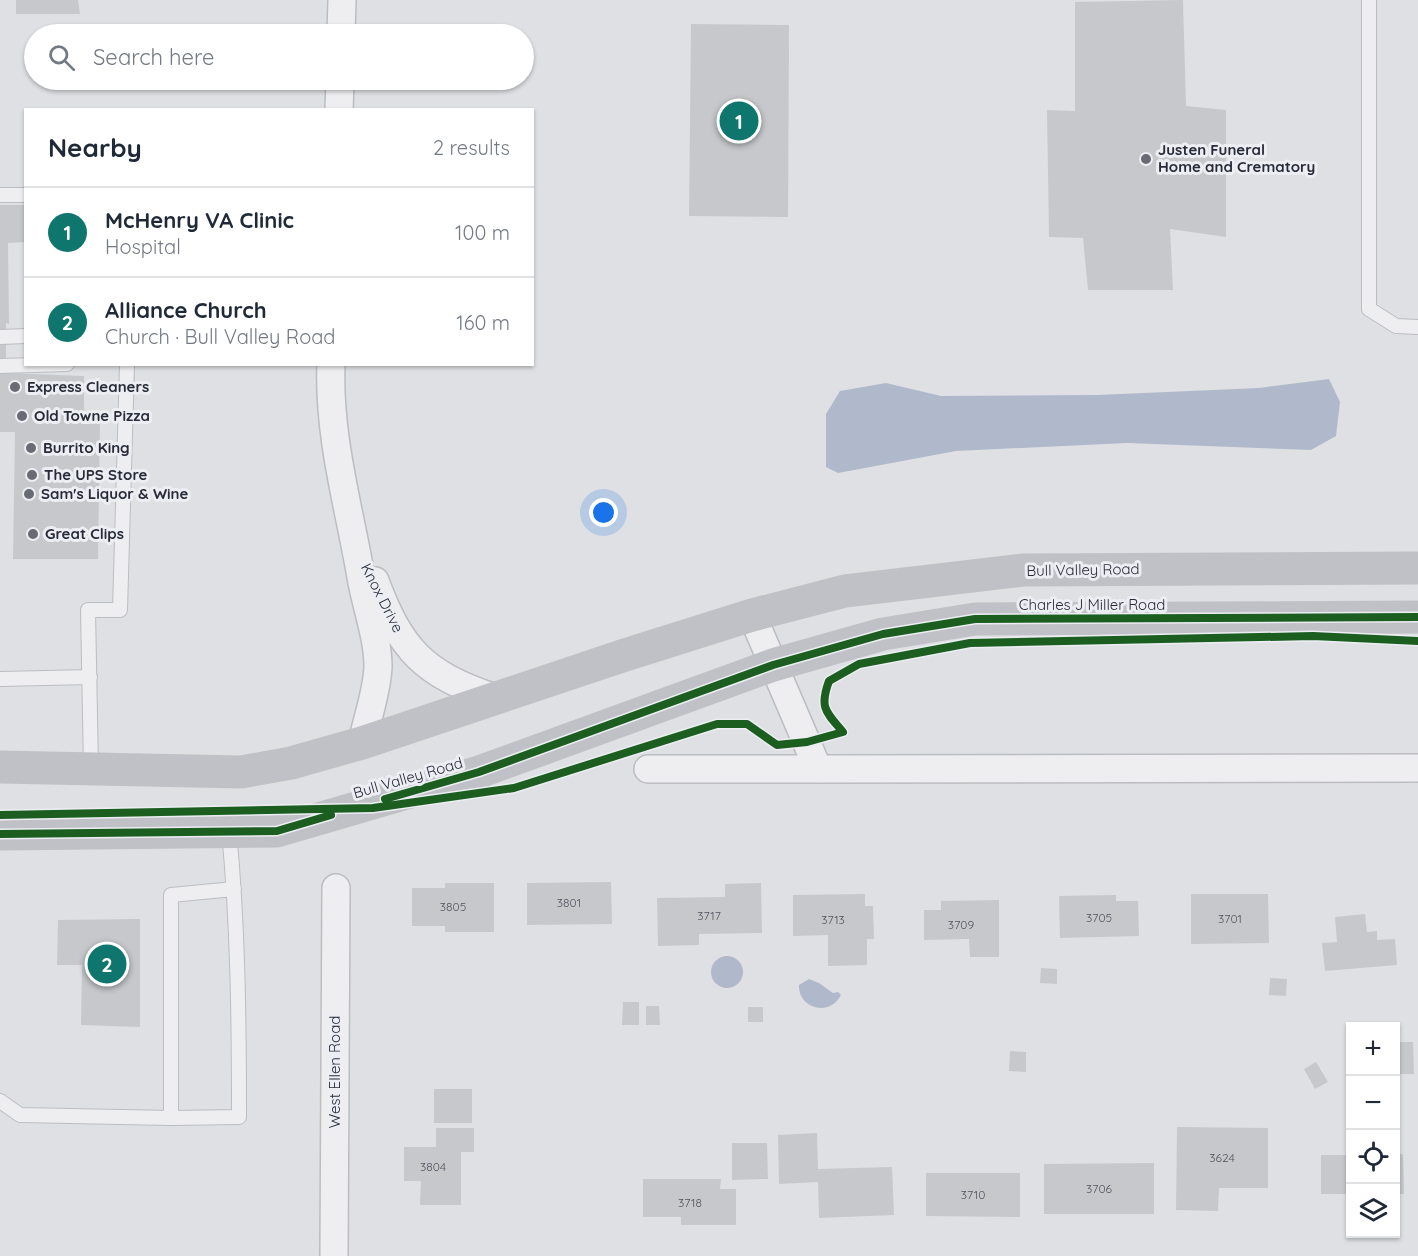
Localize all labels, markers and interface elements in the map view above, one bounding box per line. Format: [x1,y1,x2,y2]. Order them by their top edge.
search box [24,24,534,90]
icon: search [45,41,78,74]
text: Search here [93,43,214,71]
pin: 1 [720,98,758,144]
text: Nearby [48,131,142,164]
text: 2 results [433,135,510,160]
place label: Justen Funeral Home and Crematory [1158,140,1315,176]
marker: Justen Funeral Home and Crematory [1139,152,1153,166]
text: McHenry VA Clinic [105,206,294,234]
text: 1 [64,220,71,245]
text: 100 m [455,220,510,245]
text: Hospital [105,234,181,259]
text: Alliance Church [105,296,267,324]
text: 2 [62,310,73,335]
text: 160 m [456,310,510,335]
text: Church · Bull Valley Road [105,324,335,349]
place label: Express Cleaners [27,377,149,396]
marker: Express Cleaners [8,380,22,394]
place label: Old Towne Pizza [34,406,150,425]
marker: Old Towne Pizza [15,409,29,423]
place label: Burrito King [43,438,130,457]
marker: Burrito King [24,441,38,455]
place label: The UPS Store [44,465,148,484]
marker: The UPS Store [25,468,39,482]
place label: Sam's Liquor & Wine [41,484,189,503]
marker: Sam's Liquor & Wine [22,487,36,501]
your location [589,498,618,527]
place label: Great Clips [45,524,124,543]
marker: Great Clips [26,527,40,541]
street label: Bull Valley Road [1026,559,1140,580]
street label: Knox Drive [357,560,408,636]
street label: Charles J Miller Road [1019,595,1165,614]
street label: Bull Valley Road [351,753,465,802]
house number: 3801 [557,895,581,910]
house number: 3805 [440,899,466,914]
house number: 3717 [697,908,721,923]
house number: 3705 [1086,910,1112,925]
house number: 3701 [1218,911,1242,926]
house number: 3713 [821,912,845,927]
house number: 3709 [948,917,974,932]
pin: 2 [88,942,126,986]
street label: West Ellen Road [325,1016,344,1128]
map controls [1346,1022,1400,1238]
button: + [1346,1022,1400,1076]
button: − [1346,1076,1400,1130]
button: locate [1346,1130,1400,1184]
house number: 3624 [1209,1150,1235,1165]
house number: 3804 [420,1159,446,1174]
house number: 3706 [1086,1181,1113,1196]
button: layers [1346,1184,1400,1238]
house number: 3710 [961,1187,985,1202]
house number: 3718 [678,1195,702,1210]

